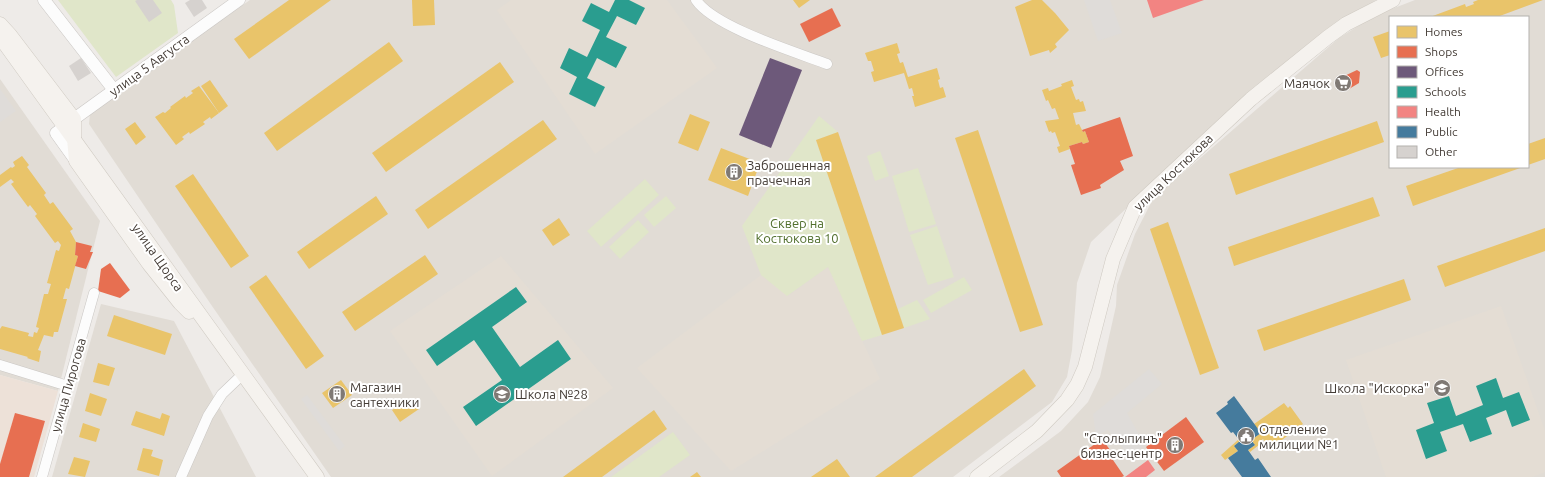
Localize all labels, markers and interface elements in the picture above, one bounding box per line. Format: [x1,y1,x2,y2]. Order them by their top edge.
legend [1389,16,1529,168]
text: Homes [1425,25,1463,38]
street label: улица 5 Августа [106,31,192,99]
text: Shops [1425,45,1457,58]
text: Offices [1425,65,1464,78]
supermarket icon: Маячок [1333,73,1353,93]
place label: Маячок [1284,76,1330,90]
text: Schools [1425,85,1466,98]
text: Health [1425,105,1461,118]
text: Public [1425,125,1458,138]
street label: улица Костюкова [1131,131,1215,213]
text: Other [1425,145,1458,158]
place label: Заброшенная прачечная [747,158,830,187]
building icon: Заброшенная прачечная [724,162,744,182]
park label: Сквер на Костюкова 10 [755,216,839,245]
street label: улица Щорса [130,220,186,294]
street label: улица Пирогова [48,336,88,434]
school or university icon: Школа "Искорка" [1432,378,1452,398]
place label: Магазин сантехники [350,380,420,409]
place label: Школа "Искорка" [1325,381,1429,395]
building icon: Магазин сантехники [327,384,347,404]
school or university icon: Школа №28 [492,384,512,404]
place label: Школа №28 [515,387,588,401]
place label: Отделение милиции №1 [1259,422,1339,451]
public building icon: Отделение милиции №1 [1236,426,1256,446]
place label: "Столыпинъ" бизнес-центр [1080,431,1162,460]
building icon: "Столыпинъ" бизнес-центр [1165,435,1185,455]

